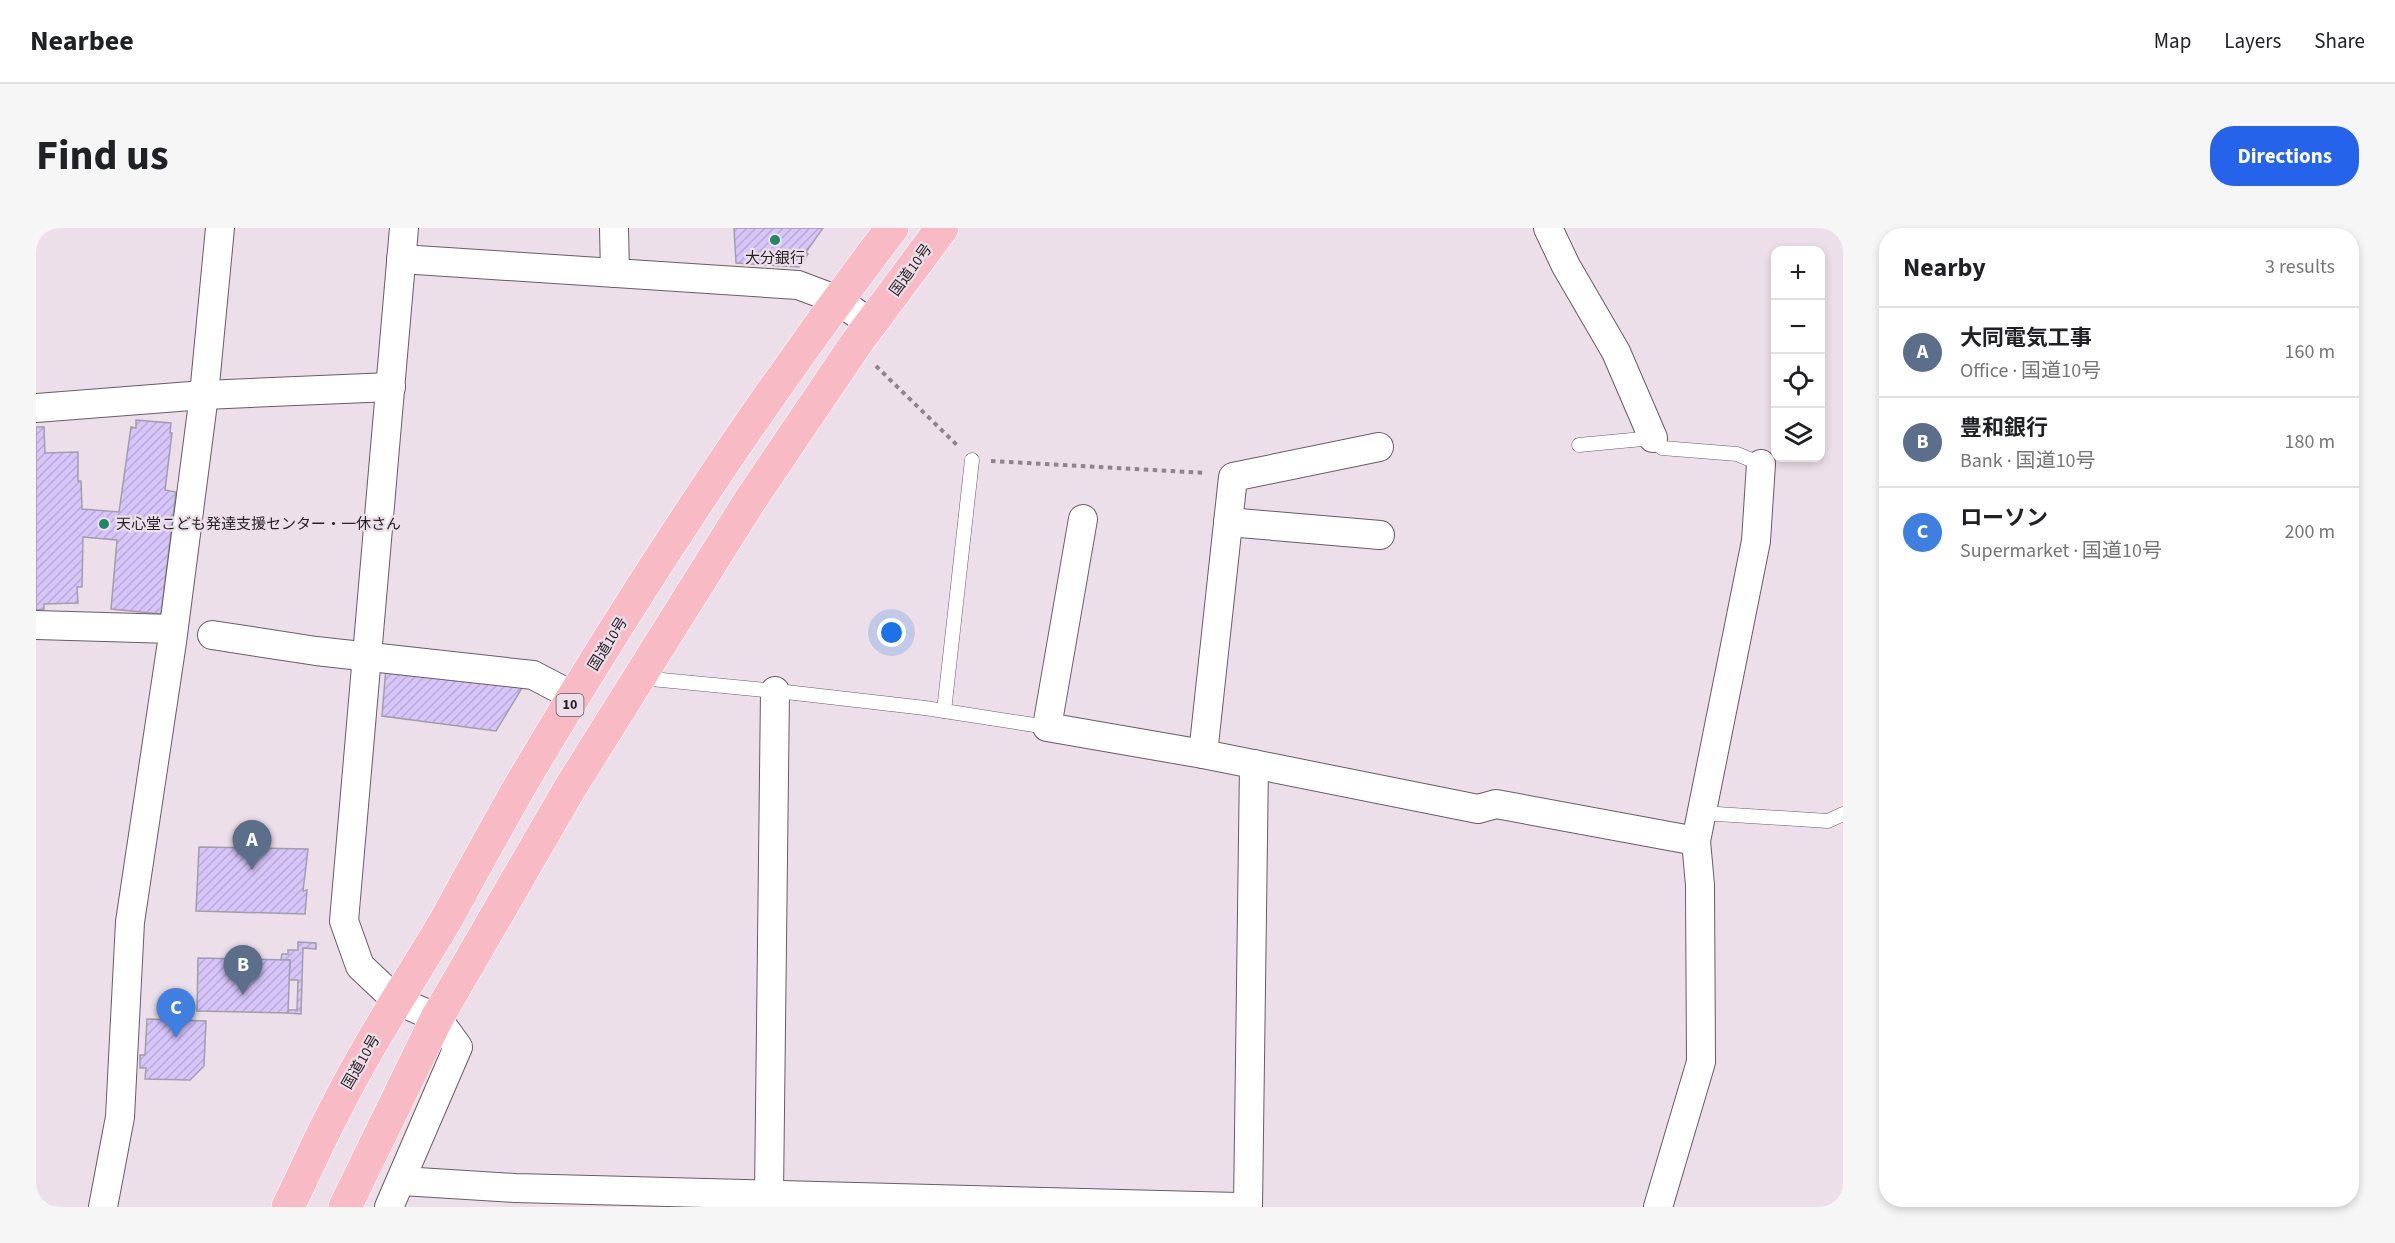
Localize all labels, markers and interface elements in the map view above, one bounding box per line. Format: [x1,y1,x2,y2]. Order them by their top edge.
text: Nearbee [30,21,134,61]
text: Map [2154,26,2191,56]
text: Layers [2224,26,2281,56]
text: Share [2314,26,2365,56]
text: Find us [36,126,169,186]
button: Directions [2210,126,2359,186]
marker: 大分銀行 [768,233,782,247]
street label: 国道10号 [885,240,937,300]
map controls [1771,246,1825,462]
button: + [1771,246,1825,300]
place label: 大分銀行 [745,248,805,269]
text: Nearby [1903,249,1986,286]
text: 3 results [2265,253,2335,281]
button: − [1771,300,1825,354]
text: 大同電気工事 [1960,322,2092,354]
text: A [1917,338,1928,366]
text: 160 m [2285,338,2335,366]
button: locate [1771,354,1825,408]
text: Office · 国道10号 [1960,357,2101,385]
button: layers [1771,408,1825,462]
text: 豊和銀行 [1960,412,2048,444]
text: B [1916,428,1929,456]
text: 180 m [2285,428,2335,456]
text: Bank · 国道10号 [1960,447,2096,475]
text: ローソン [1960,502,2048,534]
place label: 天心堂こども発達支援センター・一休さん [116,514,401,535]
marker: 天心堂こども発達支援センター・一休さん [97,517,111,531]
text: C [1917,518,1928,546]
text: 200 m [2285,518,2335,546]
text: Supermarket · 国道10号 [1960,537,2162,565]
street label: 国道10号 [583,613,633,675]
your location [877,618,906,647]
road number: 10 [556,694,584,716]
pin: A [232,820,272,870]
pin: B [224,946,262,995]
pin: C [156,988,196,1038]
street label: 国道10号 [337,1031,385,1093]

